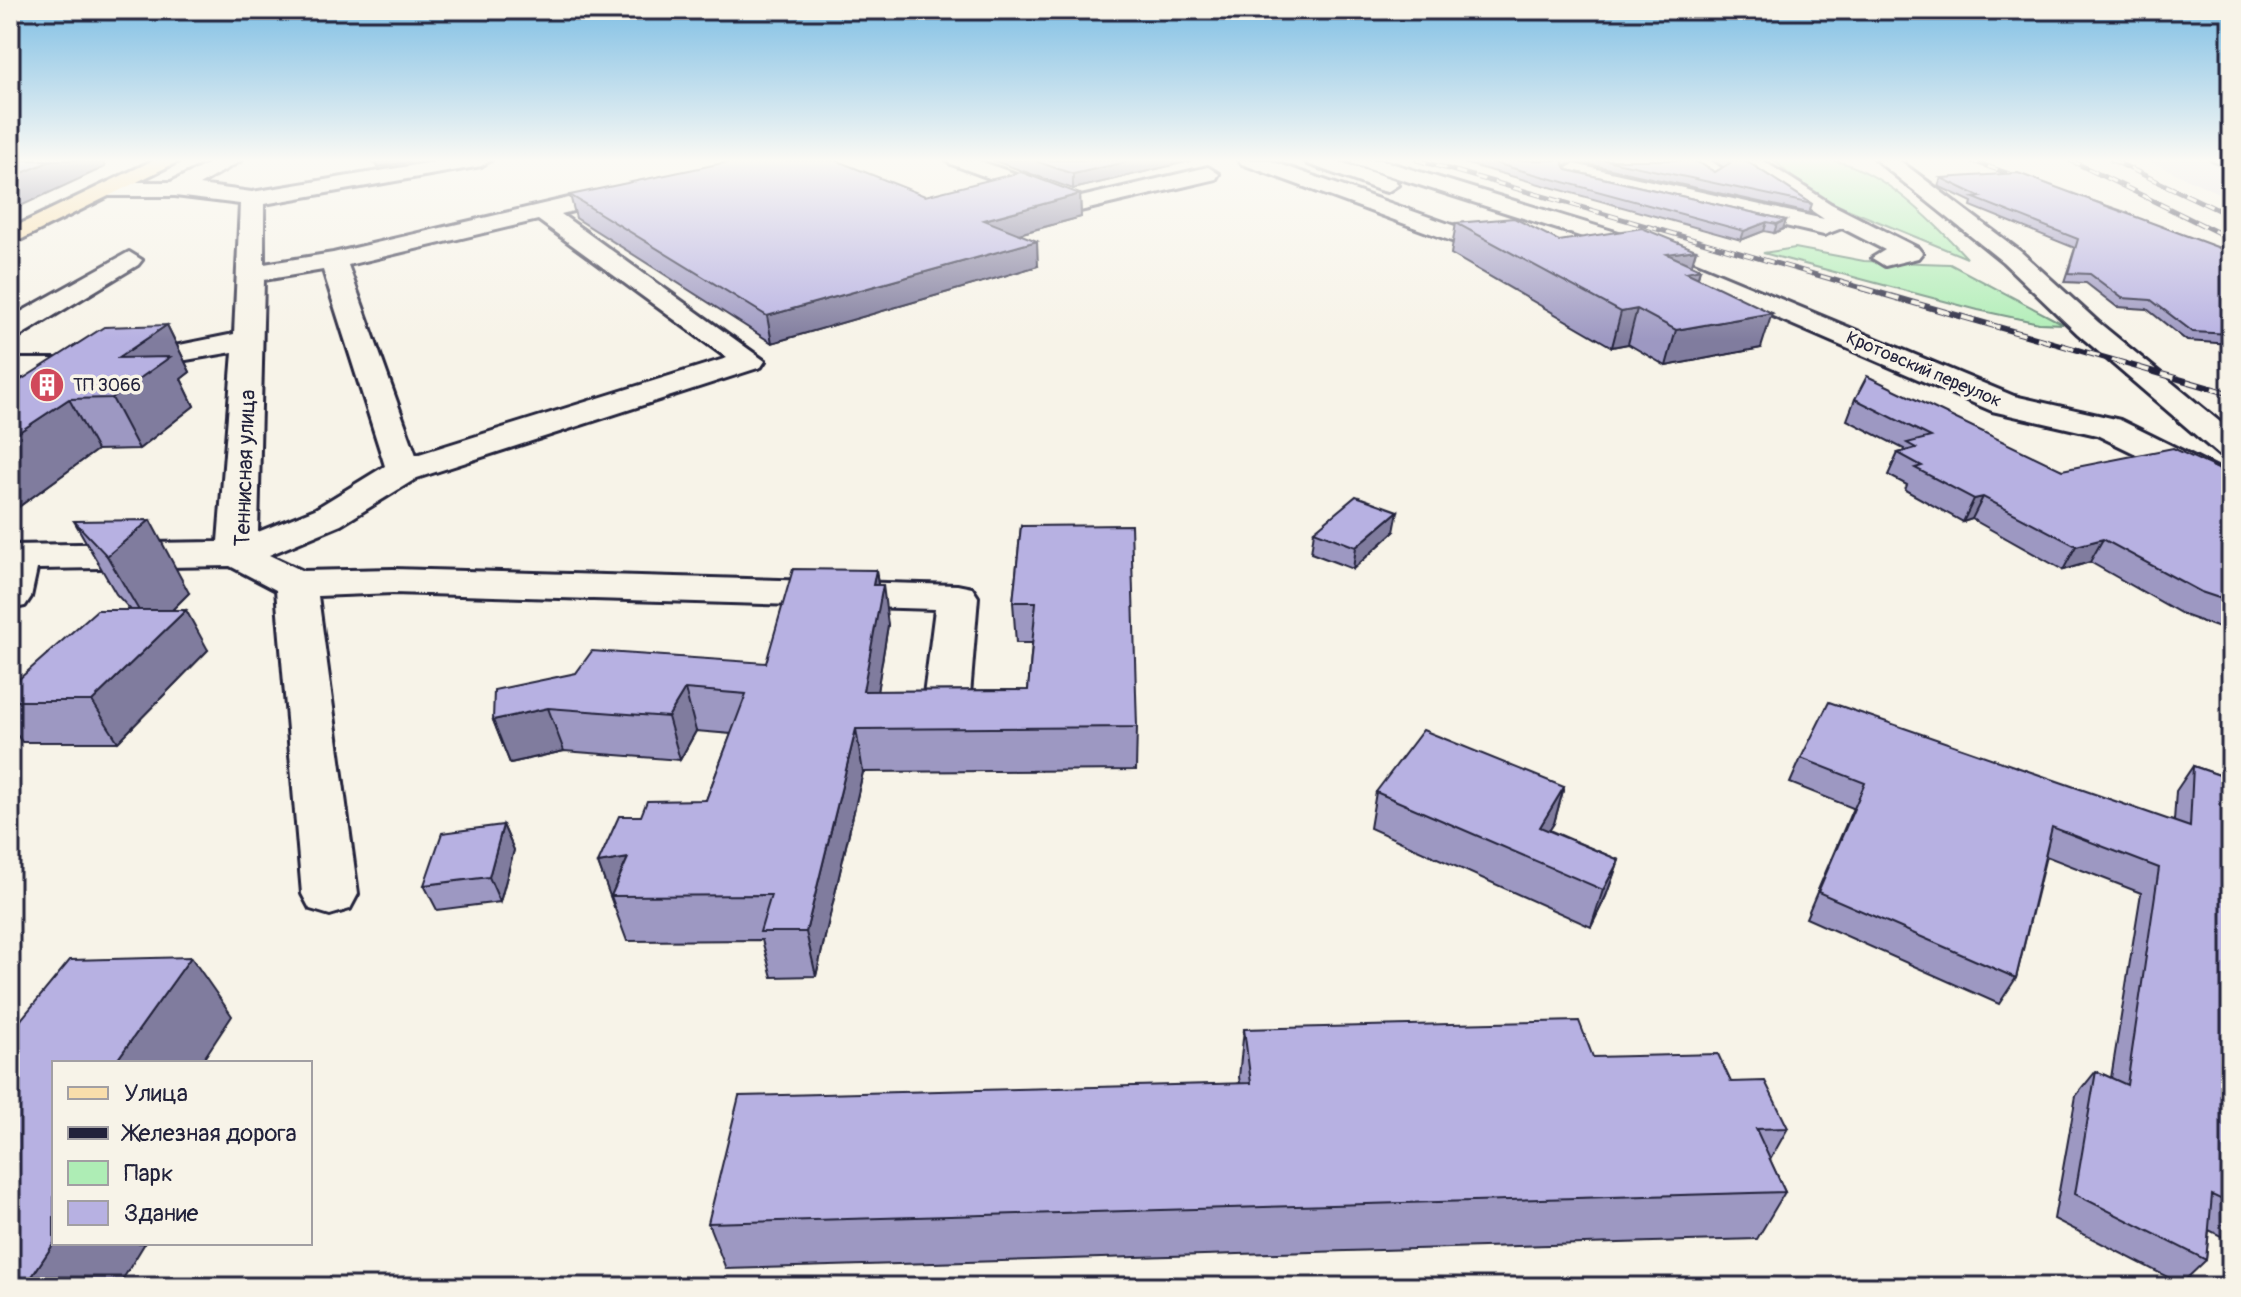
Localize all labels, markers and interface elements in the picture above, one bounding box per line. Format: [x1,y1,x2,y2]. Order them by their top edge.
street label: Кротовский переулок [1843,326,2005,413]
building icon: ТП 3066 [28,366,66,404]
place label: ТП 3066 [73,374,141,397]
street label: Теннисная улица [228,389,262,547]
legend [52,1061,312,1245]
text: Улица [124,1079,188,1108]
text: Железная дорога [120,1119,297,1148]
text: Парк [124,1159,173,1188]
text: Здание [124,1199,199,1228]

